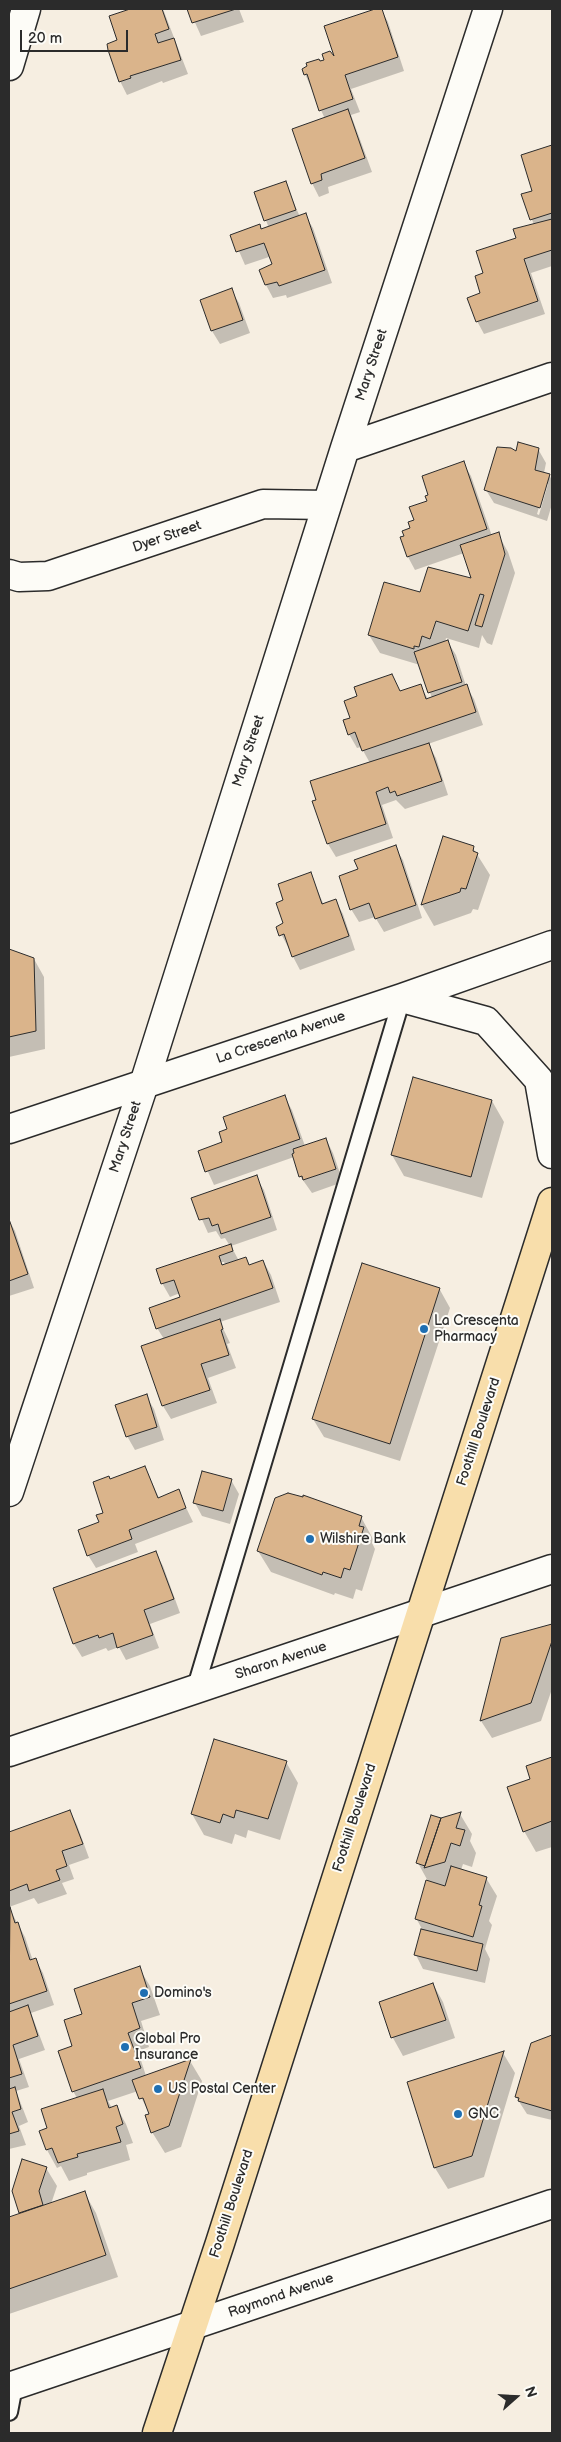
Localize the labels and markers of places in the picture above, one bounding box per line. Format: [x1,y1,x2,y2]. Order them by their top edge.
place label: La Crescenta Pharmacy [434,1313,519,1345]
marker: La Crescenta Pharmacy [418,1323,430,1335]
place label: Wilshire Bank [320,1531,406,1547]
marker: Wilshire Bank [304,1533,316,1545]
place label: Domino's [154,1985,212,2001]
marker: Domino's [138,1987,150,1999]
place label: Global Pro Insurance [135,2031,201,2064]
marker: Global Pro Insurance [119,2041,131,2053]
place label: US Postal Center [168,2081,276,2097]
marker: US Postal Center [152,2083,164,2095]
place label: GNC [468,2106,499,2122]
marker: GNC [452,2108,464,2120]

